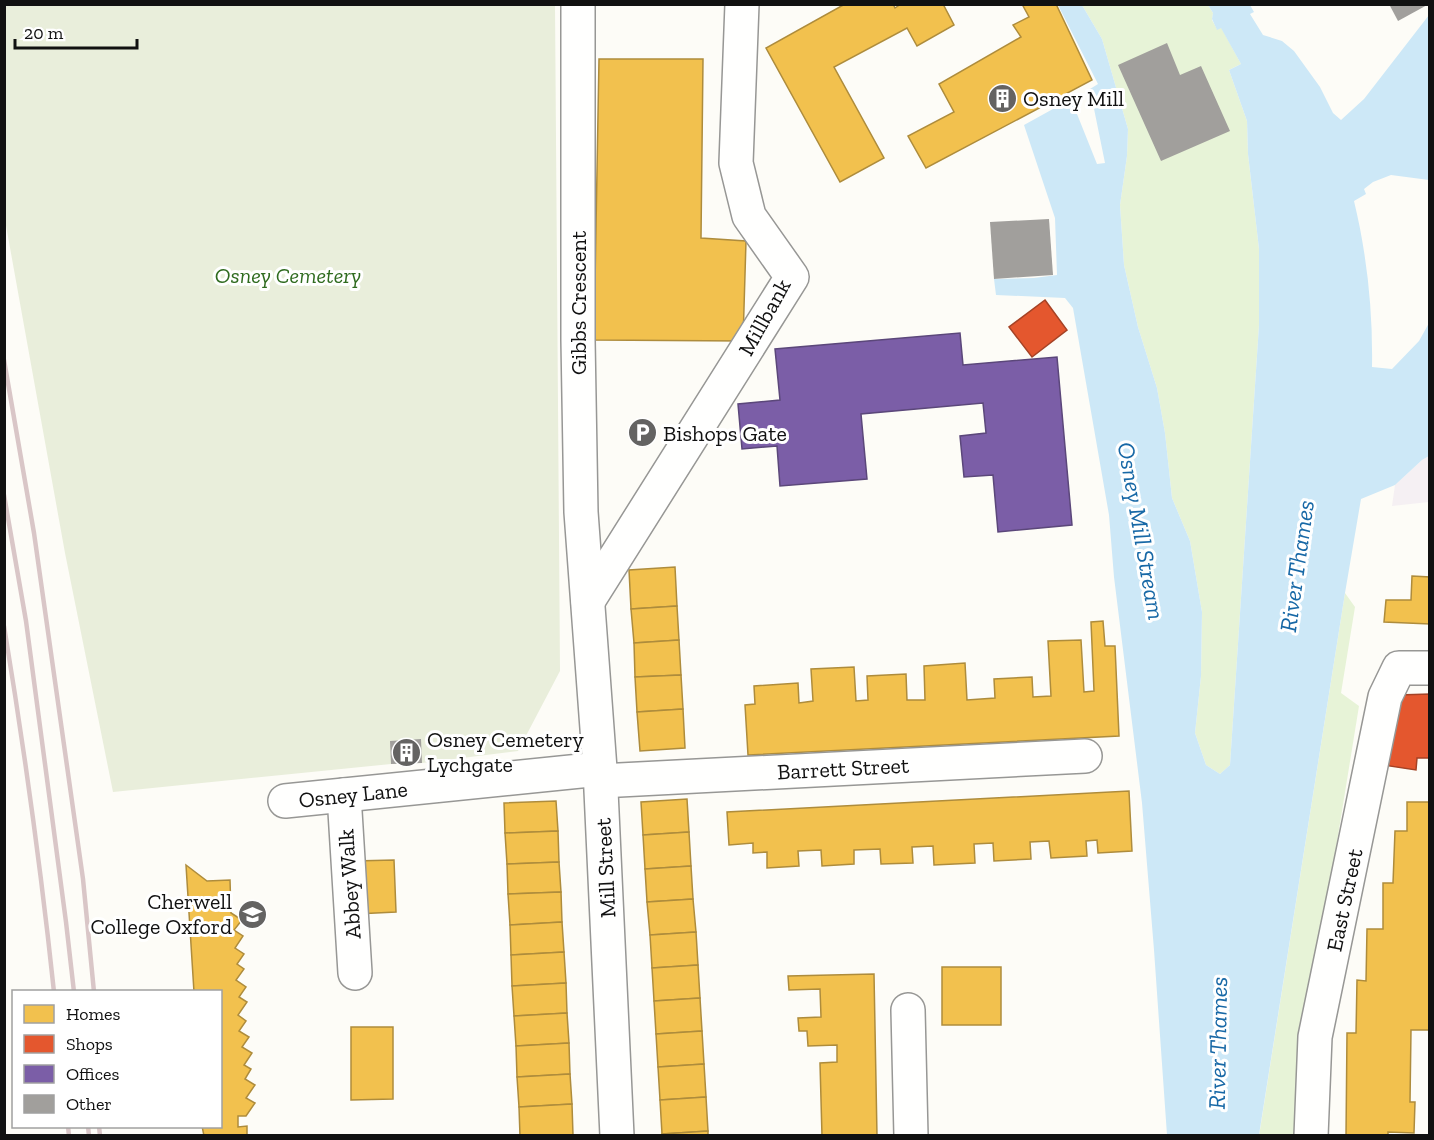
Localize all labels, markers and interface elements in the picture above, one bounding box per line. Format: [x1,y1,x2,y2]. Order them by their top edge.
scale bar [15,12,136,50]
text: 20 m [24,22,64,44]
building icon: Osney Mill [986,82,1018,114]
place label: Osney Mill [1023,85,1124,112]
street label: Gibbs Crescent [565,230,592,375]
park label: Osney Cemetery [215,262,361,289]
street label: Millbank [732,274,797,360]
parking icon: Bishops Gate [626,417,658,449]
place label: Bishops Gate [663,420,787,447]
water label: Osney Mill Stream [1112,440,1171,622]
water label: River Thames [1273,498,1320,634]
place label: Osney Cemetery Lychgate [427,726,585,778]
building icon: Osney Cemetery Lychgate [390,736,422,768]
street label: Barrett Street [776,752,910,785]
street label: Osney Lane [297,775,409,814]
street label: Mill Street [589,816,622,919]
street label: Abbey Walk [332,828,367,940]
street label: East Street [1320,845,1369,954]
place label: Cherwell College Oxford [90,888,232,940]
school or university icon: Cherwell College Oxford [237,898,269,930]
water label: River Thames [1202,976,1233,1110]
legend [12,990,222,1128]
text: Homes [66,1003,120,1025]
text: Shops [66,1033,113,1055]
text: Offices [66,1063,119,1085]
text: Other [66,1093,112,1115]

